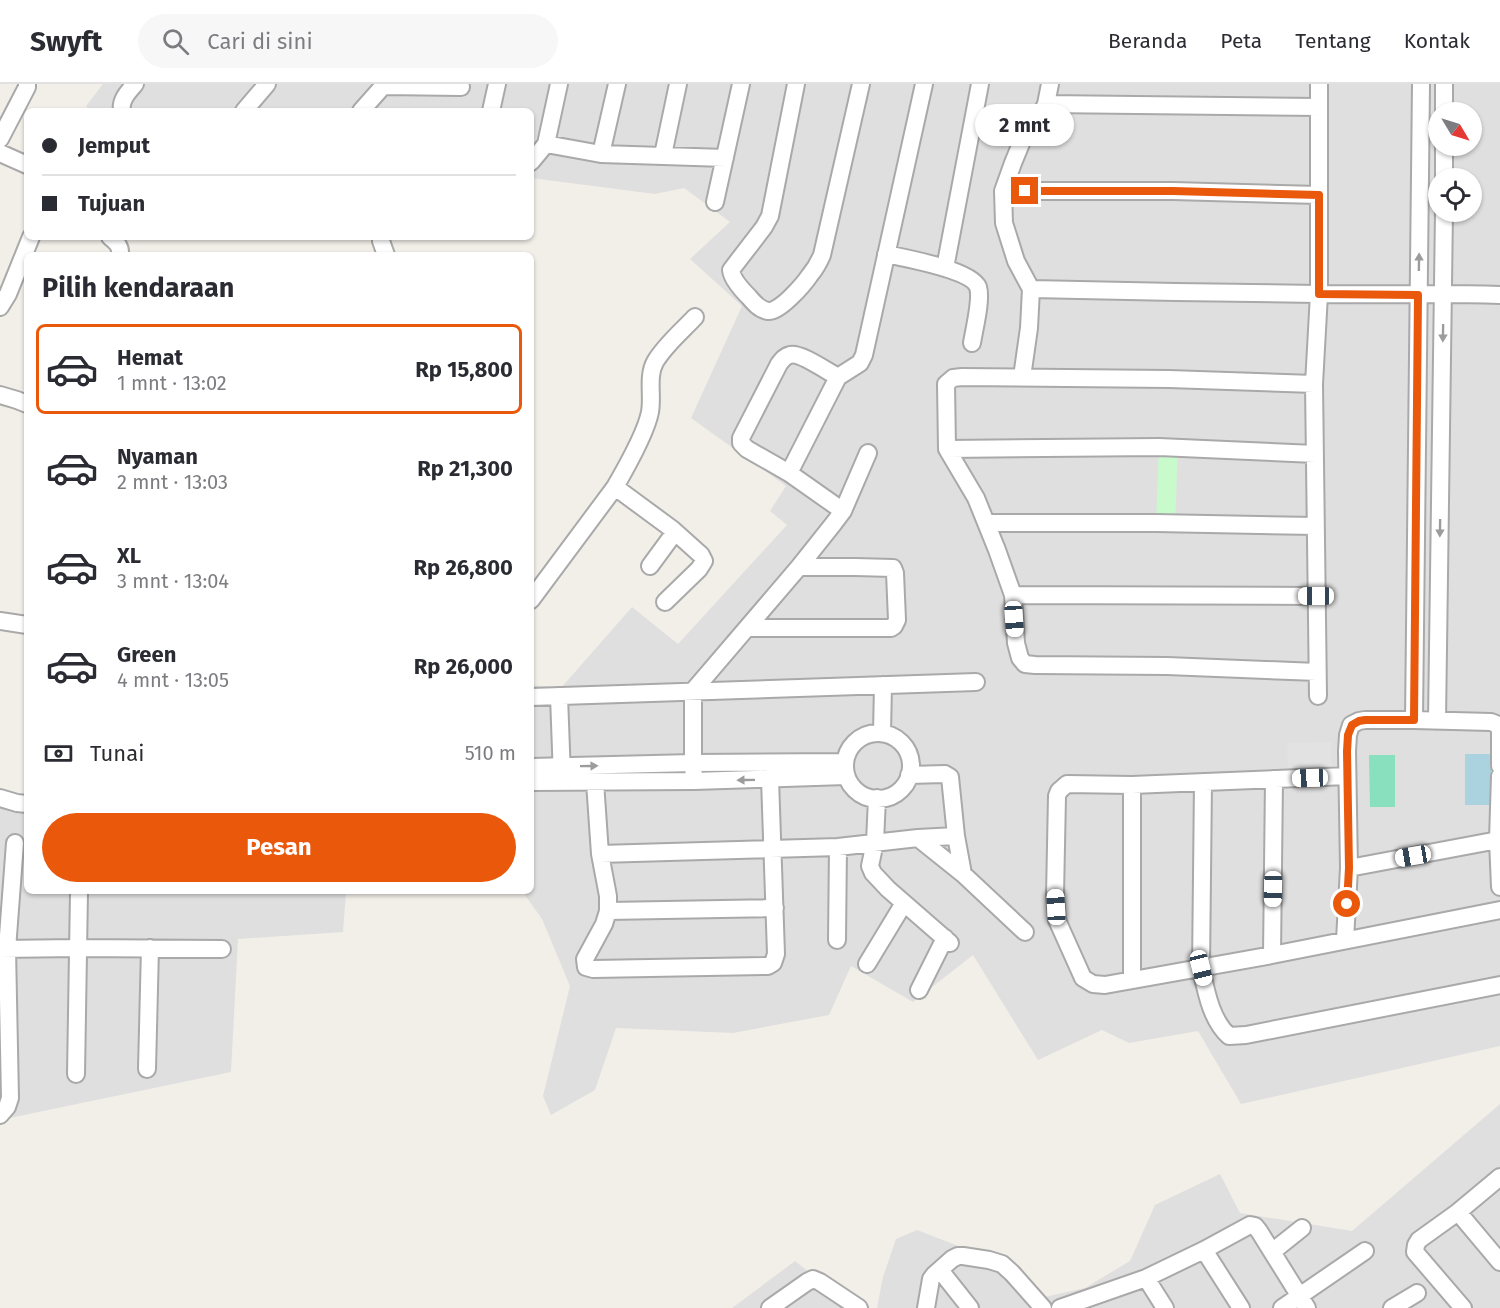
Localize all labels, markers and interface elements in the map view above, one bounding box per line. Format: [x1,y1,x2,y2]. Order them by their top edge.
search box [138,14,558,68]
text: Swyft [30,25,102,58]
icon: search [159,25,192,58]
text: Cari di sini [207,28,313,55]
text: Beranda [1108,28,1187,54]
text: Peta [1220,28,1262,54]
text: Tentang [1295,28,1371,54]
text: Kontak [1404,28,1470,54]
north arrow [1428,102,1482,156]
map controls [1428,102,1482,222]
callout: 2 mnt [976,104,1074,146]
text: 2 mnt [999,113,1050,137]
text: Jemput [78,132,150,159]
button: locate [1428,168,1482,222]
route end [1011,177,1038,204]
text: Tujuan [78,190,145,217]
one-way arrow [1414,253,1423,272]
text: Pilih kendaraan [42,272,234,304]
one-way arrow [1438,323,1448,342]
icon: car [45,342,99,396]
text: Hemat [117,344,183,371]
text: Rp 15,800 [415,356,513,383]
text: 1 mnt · 13:02 [117,371,227,395]
icon: car [45,441,99,495]
text: Nyaman [117,443,198,470]
text: Rp 21,300 [417,455,513,482]
text: 2 mnt · 13:03 [117,470,228,494]
one-way arrow [1435,518,1445,537]
icon: car [45,540,99,594]
text: XL [117,542,141,569]
text: Rp 26,800 [413,554,513,581]
text: 3 mnt · 13:04 [117,569,229,593]
car [1298,587,1334,605]
car [1004,600,1024,638]
icon: car [45,639,99,693]
text: Green [117,641,176,668]
text: Rp 26,000 [414,653,513,680]
text: 4 mnt · 13:05 [117,668,229,692]
icon: cash [42,737,75,770]
text: Tunai [90,740,144,767]
text: 510 m [465,741,516,765]
one-way arrow [580,761,599,770]
car [1292,768,1328,788]
one-way arrow [736,775,755,784]
button: Pesan [42,813,516,882]
car [1394,844,1432,868]
car [1264,871,1282,907]
car [1046,889,1066,925]
route start [1333,890,1360,917]
car [1188,948,1214,988]

